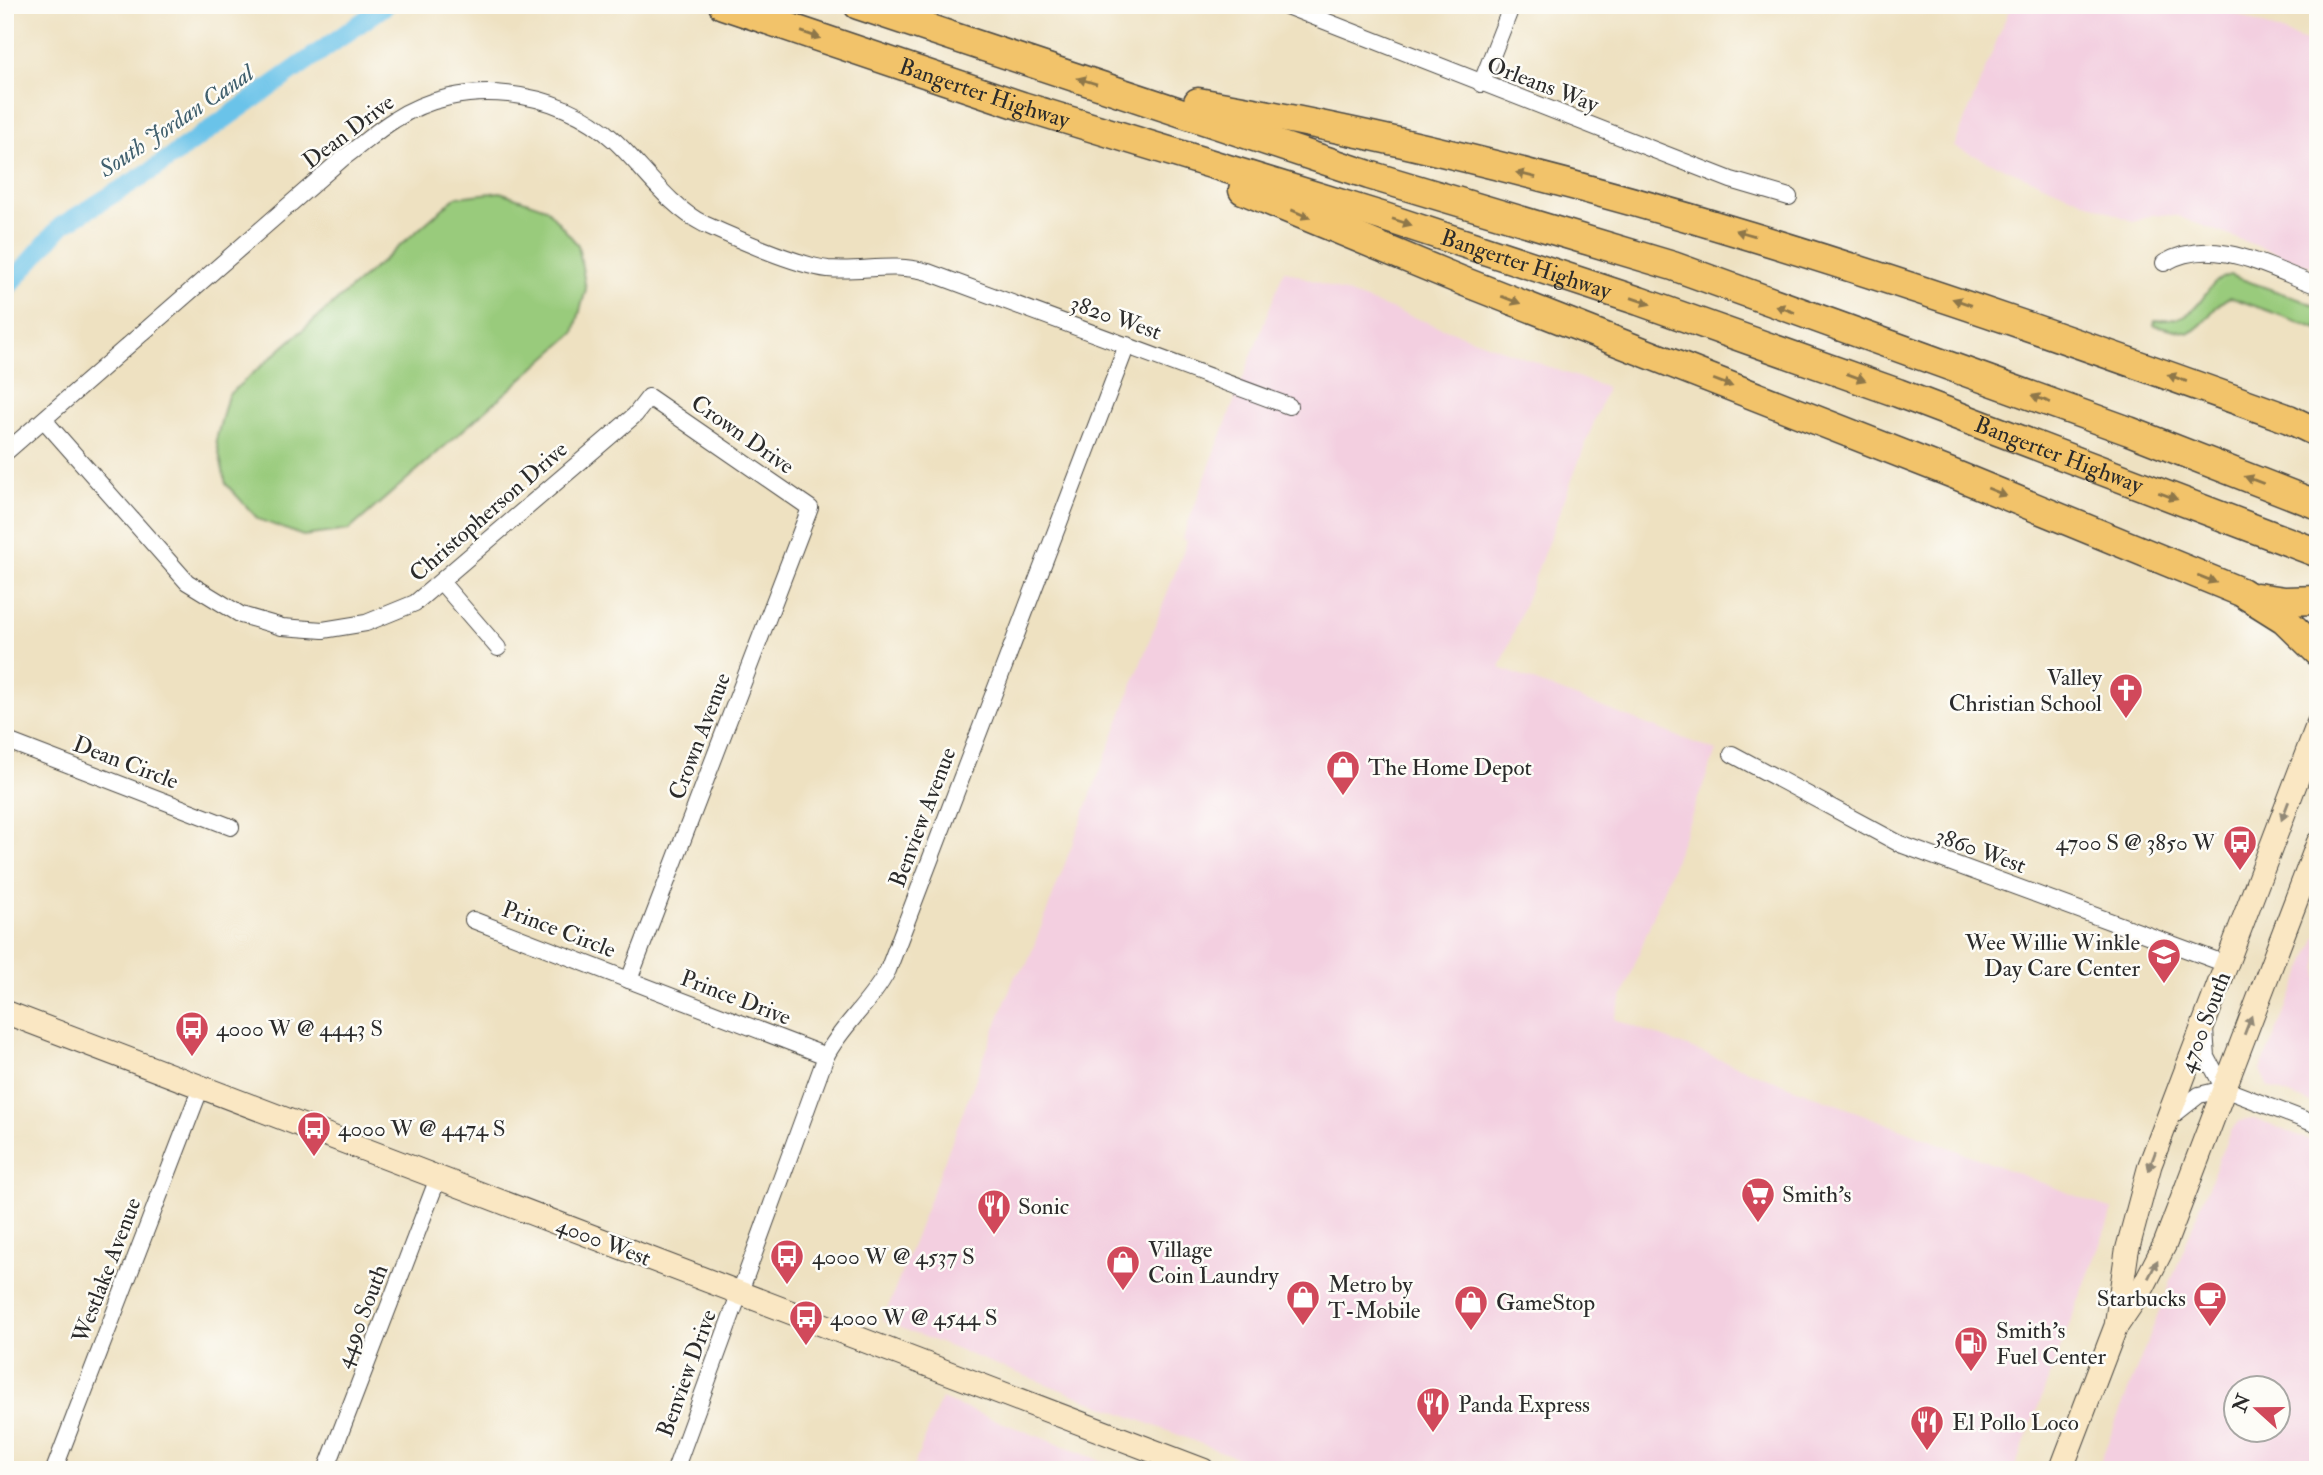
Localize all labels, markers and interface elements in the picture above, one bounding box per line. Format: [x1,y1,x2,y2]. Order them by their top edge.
one-way arrow [800,30,821,41]
street label: Orleans Way [1483,50,1604,119]
street label: Bangerter Highway [895,52,1074,135]
water label: South Jordan Canal [92,57,262,185]
one-way arrow [1077,75,1098,85]
street label: Dean Drive [297,87,400,175]
one-way arrow [1514,169,1536,180]
one-way arrow [1290,209,1311,220]
one-way arrow [1391,218,1412,228]
street label: Bangerter Highway [1437,223,1616,306]
one-way arrow [1735,228,1756,238]
street label: 3820 West [1067,288,1165,347]
one-way arrow [1501,295,1522,306]
one-way arrow [1631,296,1652,307]
one-way arrow [1952,296,1973,307]
one-way arrow [1774,303,1795,314]
one-way arrow [1845,372,1866,383]
one-way arrow [2166,372,2187,383]
one-way arrow [1713,377,1734,388]
street label: Crown Drive [685,388,800,481]
one-way arrow [2031,394,2052,405]
street label: Bangerter Highway [1971,410,2148,500]
street label: Christopherson Drive [403,435,574,589]
one-way arrow [2244,475,2265,486]
one-way arrow [1987,486,2008,497]
one-way arrow [2158,490,2179,501]
one-way arrow [2197,573,2218,584]
place label: Valley Christian School [1949,663,2103,718]
street label: Crown Avenue [662,668,737,804]
church icon: Valley Christian School [2107,671,2145,720]
street label: Dean Circle [69,729,183,796]
street label: Benview Avenue [883,743,963,891]
shop icon: The Home Depot [1324,748,1362,797]
place label: The Home Depot [1368,753,1532,783]
one-way arrow [2279,801,2290,822]
street label: 3860 West [1932,821,2030,880]
bus stop icon: 4700 S @ 3850 W [2221,823,2259,872]
place label: 4700 S @ 3850 W [2056,828,2218,857]
street label: Prince Circle [498,895,620,965]
place label: Wee Willie Winkle Day Care Center [1964,928,2140,983]
school or university icon: Wee Willie Winkle Day Care Center [2145,936,2183,985]
street label: Prince Drive [676,963,796,1032]
street label: 4700 South [2172,968,2237,1077]
bus stop icon: 4000 W @ 4443 S [173,1009,211,1058]
place label: 4000 W @ 4443 S [216,1014,383,1043]
one-way arrow [2243,1015,2254,1036]
bus stop icon: 4000 W @ 4474 S [295,1109,333,1158]
place label: 4000 W @ 4474 S [338,1114,506,1143]
one-way arrow [2146,1151,2157,1172]
supermarket icon: Smith's [1739,1175,1777,1224]
place label: Smith's [1782,1180,1852,1209]
restaurant icon: Sonic [975,1187,1013,1236]
place label: Sonic [1018,1192,1069,1221]
street label: Westlake Avenue [65,1193,148,1348]
street label: 4000 West [552,1210,655,1273]
place label: Village Coin Laundry [1148,1235,1279,1290]
bus stop icon: 4000 W @ 4537 S [768,1237,806,1286]
place label: 4000 W @ 4537 S [812,1242,975,1271]
shop icon: Village Coin Laundry [1104,1243,1142,1292]
one-way arrow [2147,1259,2158,1279]
street label: 4490 South [329,1260,394,1372]
place label: Metro by T-Mobile [1328,1270,1421,1325]
shop icon: Metro by T-Mobile [1284,1278,1322,1327]
cafe icon: Starbucks [2191,1279,2229,1328]
shop icon: GameStop [1452,1283,1490,1332]
place label: Starbucks [2097,1284,2186,1313]
place label: GameStop [1496,1288,1595,1318]
bus stop icon: 4000 W @ 4544 S [787,1298,825,1347]
place label: 4000 W @ 4544 S [830,1303,998,1332]
street label: Benview Drive [650,1305,723,1441]
place label: Smith's Fuel Center [1996,1316,2106,1371]
fuel station icon: Smith's Fuel Center [1952,1324,1990,1373]
north arrow [2222,1374,2292,1444]
restaurant icon: Panda Express [1414,1385,1452,1434]
place label: Panda Express [1458,1390,1590,1420]
text: N [2227,1390,2257,1416]
restaurant icon: El Pollo Loco [1908,1403,1946,1452]
place label: El Pollo Loco [1952,1408,2079,1437]

